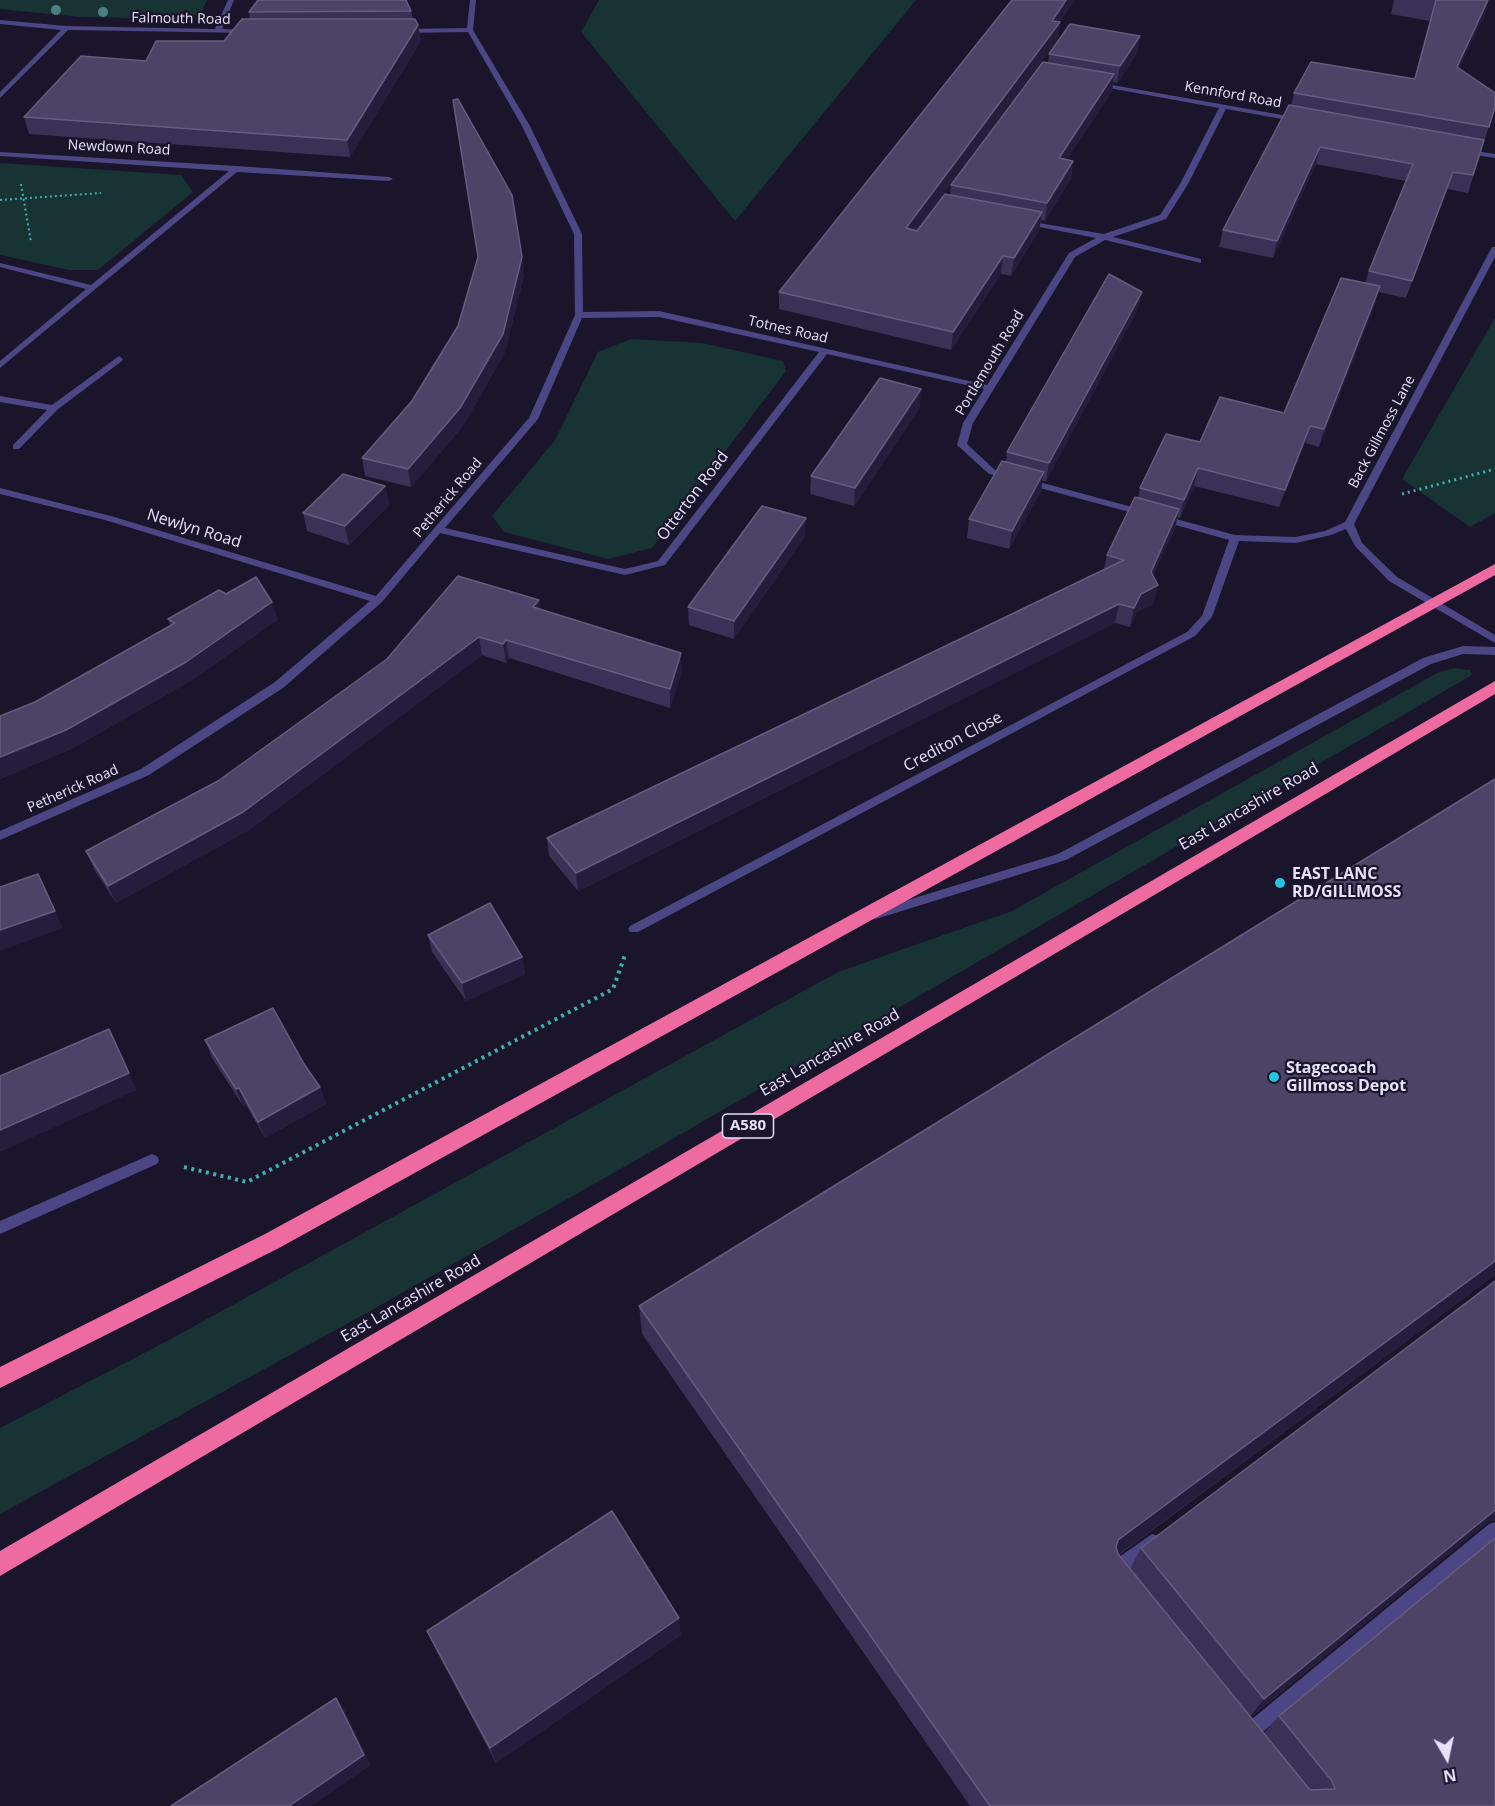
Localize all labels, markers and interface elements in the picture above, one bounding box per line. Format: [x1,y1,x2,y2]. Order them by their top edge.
street label: Falmouth Road [131,10,231,28]
street label: Kennford Road [1183,78,1283,112]
street label: Newdown Road [67,137,171,159]
street label: Portlemouth Road [952,307,1028,419]
street label: Totnes Road [747,313,829,347]
street label: Back Gillmoss Lane [1345,373,1419,491]
street label: Otterton Road [653,448,733,544]
street label: Petherick Road [410,455,486,541]
street label: Newlyn Road [145,506,243,552]
street label: Crediton Close [900,708,1006,776]
street label: East Lancashire Road [1176,759,1322,855]
street label: Petherick Road [25,761,121,817]
place label: EAST LANC RD/GILLMOSS [1292,864,1401,902]
marker: EAST LANC RD/GILLMOSS [1273,876,1287,890]
street label: East Lancashire Road [757,1005,903,1101]
place label: Stagecoach Gillmoss Depot [1286,1058,1406,1096]
marker: Stagecoach Gillmoss Depot [1267,1070,1281,1084]
road number: A580 [722,1114,774,1138]
street label: East Lancashire Road [338,1251,484,1347]
north arrow [1417,1728,1477,1788]
text: N [1442,1764,1458,1788]

